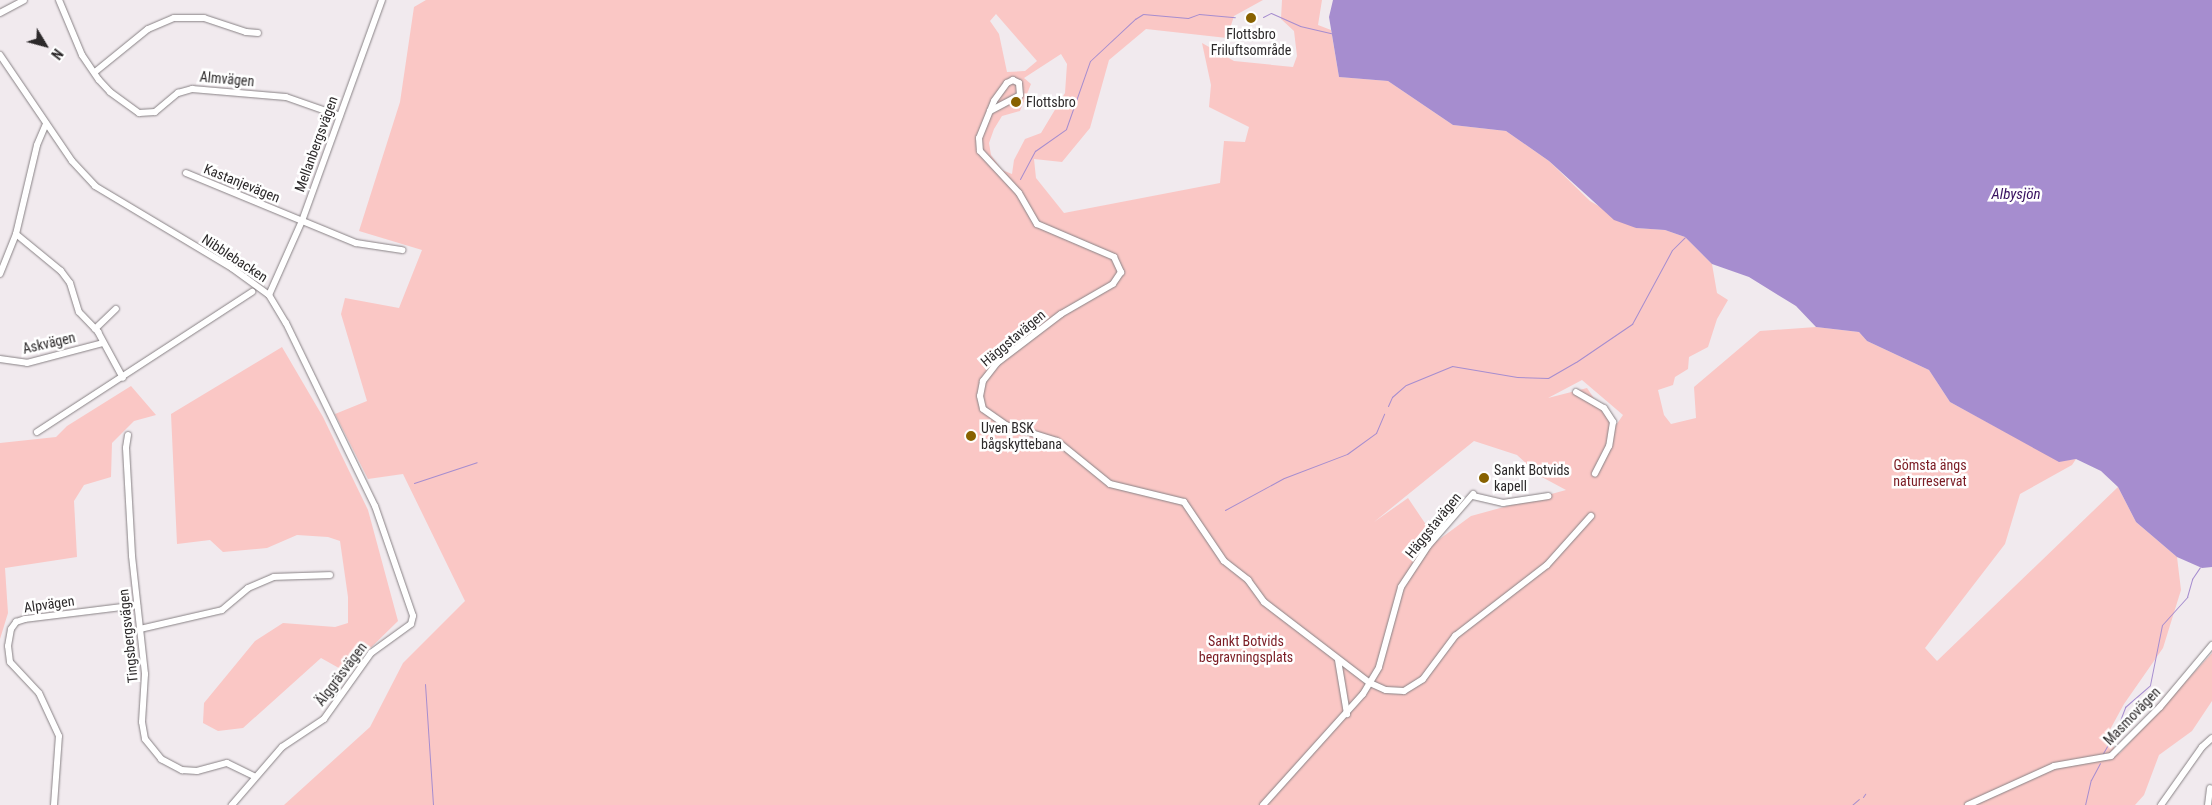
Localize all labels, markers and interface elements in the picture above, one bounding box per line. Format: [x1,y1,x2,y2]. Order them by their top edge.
marker: Flottsbro Friluftsområde [1245,12,1257,24]
north arrow [20,20,70,70]
place label: Flottsbro Friluftsområde [1211,26,1291,58]
text: N [48,46,66,62]
street label: Almvägen [199,68,255,90]
street label: Mellanbergsvägen [291,94,341,194]
place label: Flottsbro [1026,94,1076,110]
marker: Flottsbro [1010,96,1022,108]
street label: Kastanjevägen [201,160,283,206]
water label: Albysjön [1991,186,2041,204]
street label: Nibblebacken [199,231,271,285]
street label: Häggstavägen [977,306,1049,370]
street label: Askvägen [21,329,77,357]
place label: Uven BSK bågskyttebana [981,420,1062,452]
marker: Uven BSK bågskyttebana [965,430,977,442]
park label: Gömsta ängs naturreservat [1893,457,1967,490]
place label: Sankt Botvids kapell [1494,462,1570,494]
marker: Sankt Botvids kapell [1478,472,1490,484]
street label: Häggstavägen [1402,489,1464,561]
street label: Tingsbergsvägen [115,588,141,684]
street label: Alpvägen [23,592,75,616]
park label: Sankt Botvids begravningsplats [1199,633,1293,666]
street label: Älggräsvägen [312,639,370,709]
street label: Masmovägen [2100,684,2164,748]

